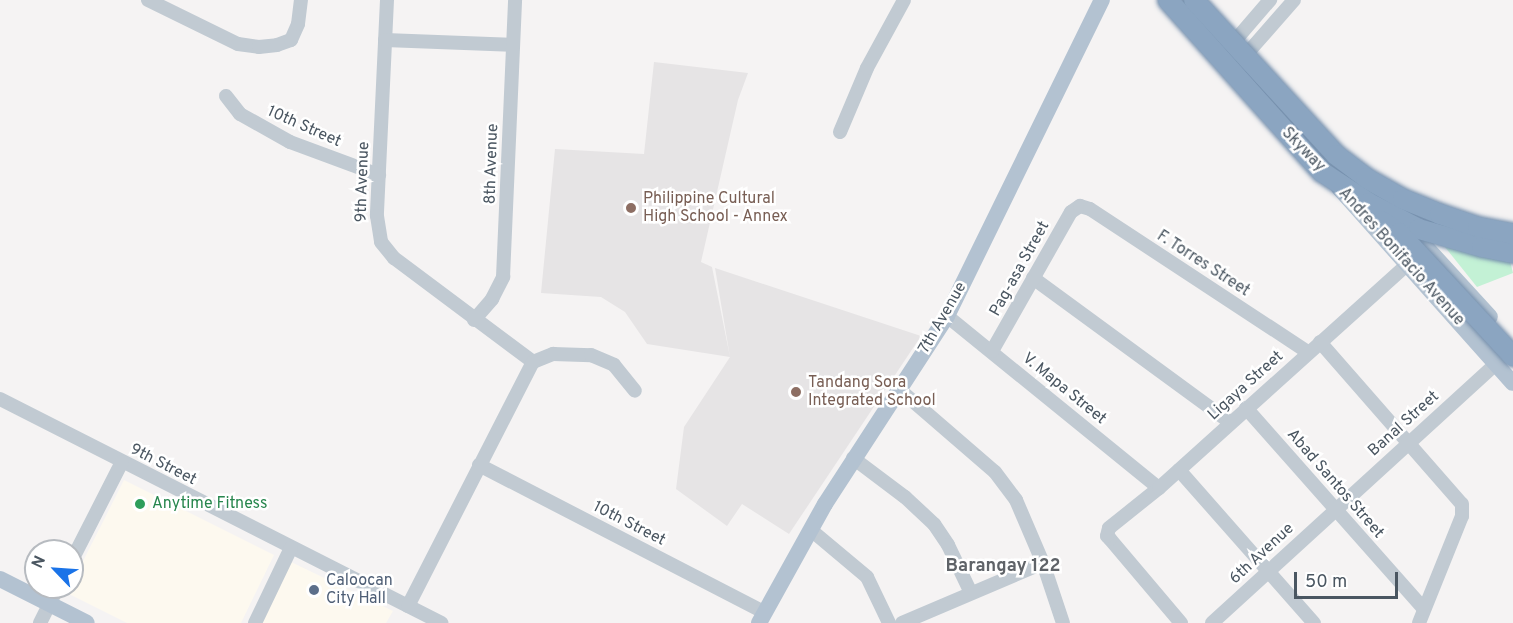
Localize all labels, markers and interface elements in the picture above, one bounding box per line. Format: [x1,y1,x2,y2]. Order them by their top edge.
street label: 10th Street [264,102,344,152]
street label: 8th Avenue [481,123,503,205]
street label: Skyway [1277,124,1329,176]
street label: 9th Avenue [352,141,374,223]
street label: Andres Bonifacio Avenue [1334,184,1468,330]
place label: Philippine Cultural High School - Annex [643,189,789,227]
marker: Philippine Cultural High School - Annex [624,201,638,215]
street label: Pag-asa Street [986,218,1054,320]
street label: F. Torres Street [1153,227,1253,301]
street label: 7th Avenue [915,279,971,357]
street label: Ligaya Street [1204,347,1288,425]
street label: V. Mapa Street [1018,349,1110,429]
place label: Tandang Sora Integrated School [808,373,936,411]
marker: Tandang Sora Integrated School [789,385,803,399]
street label: Banal Street [1365,387,1443,461]
street label: Abad Santos Street [1282,425,1388,543]
street label: 9th Street [127,440,199,490]
place label: Anytime Fitness [152,494,268,514]
marker: Anytime Fitness [133,497,147,511]
street label: 10th Street [590,498,668,550]
street label: 6th Avenue [1226,519,1298,589]
north arrow [24,539,84,599]
text: N [28,553,51,572]
district label: Barangay 122 [945,556,1061,578]
scale bar [1297,560,1400,598]
place label: Caloocan City Hall [326,571,393,609]
text: 50 m [1305,571,1347,594]
marker: Caloocan City Hall [307,583,321,597]

